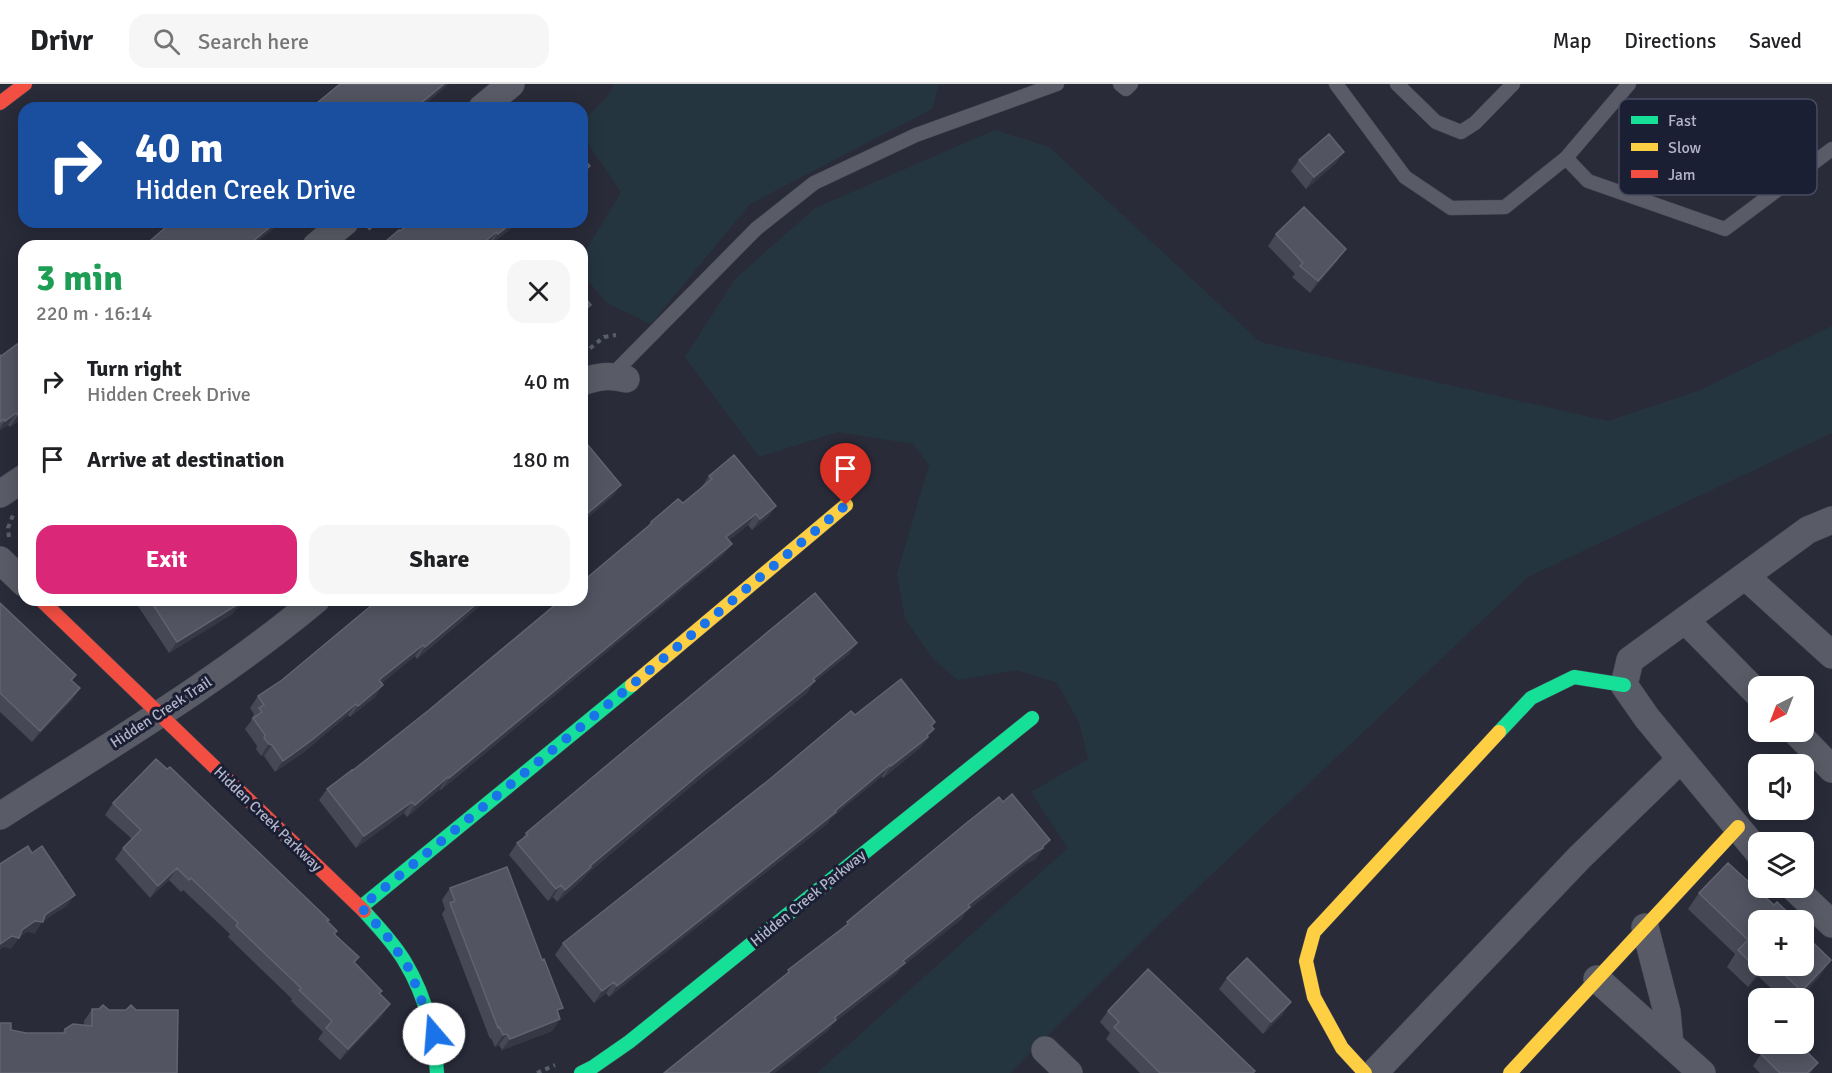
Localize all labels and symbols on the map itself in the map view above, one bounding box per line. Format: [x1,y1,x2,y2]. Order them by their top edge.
legend [1619,99,1817,195]
text: Fast [1668,111,1697,131]
text: Slow [1668,138,1702,158]
text: Jam [1668,165,1696,185]
pin [820,443,871,505]
street label: Hidden Creek Trail [107,672,215,752]
north arrow [1748,676,1814,742]
street label: Hidden Creek Parkway [210,763,326,875]
street label: Hidden Creek Parkway [747,846,869,950]
position arrow [402,1002,466,1066]

